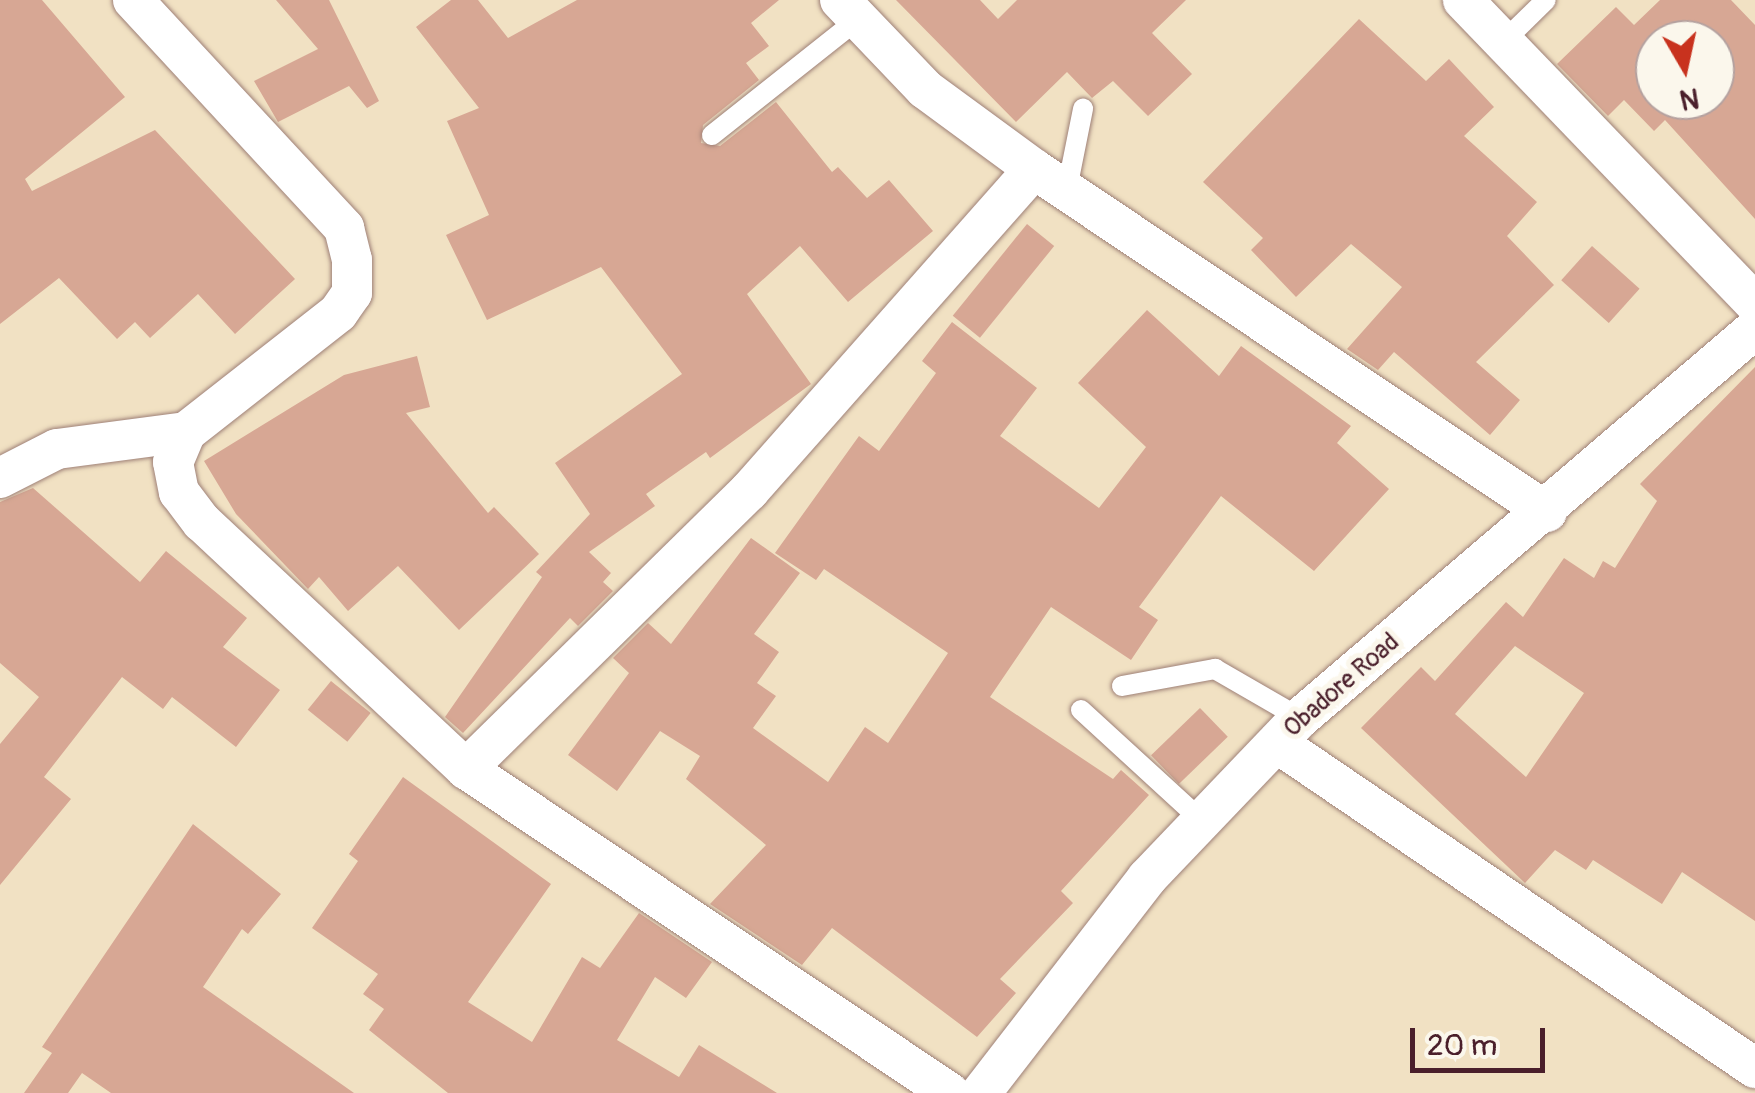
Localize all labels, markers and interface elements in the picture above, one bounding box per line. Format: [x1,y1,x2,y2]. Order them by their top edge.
north arrow [1635,20,1735,120]
text: N [1677,79,1702,117]
street label: Obadore Road [1278,628,1406,744]
scale bar [1415,1008,1550,1070]
text: 20 m [1427,1027,1497,1064]

